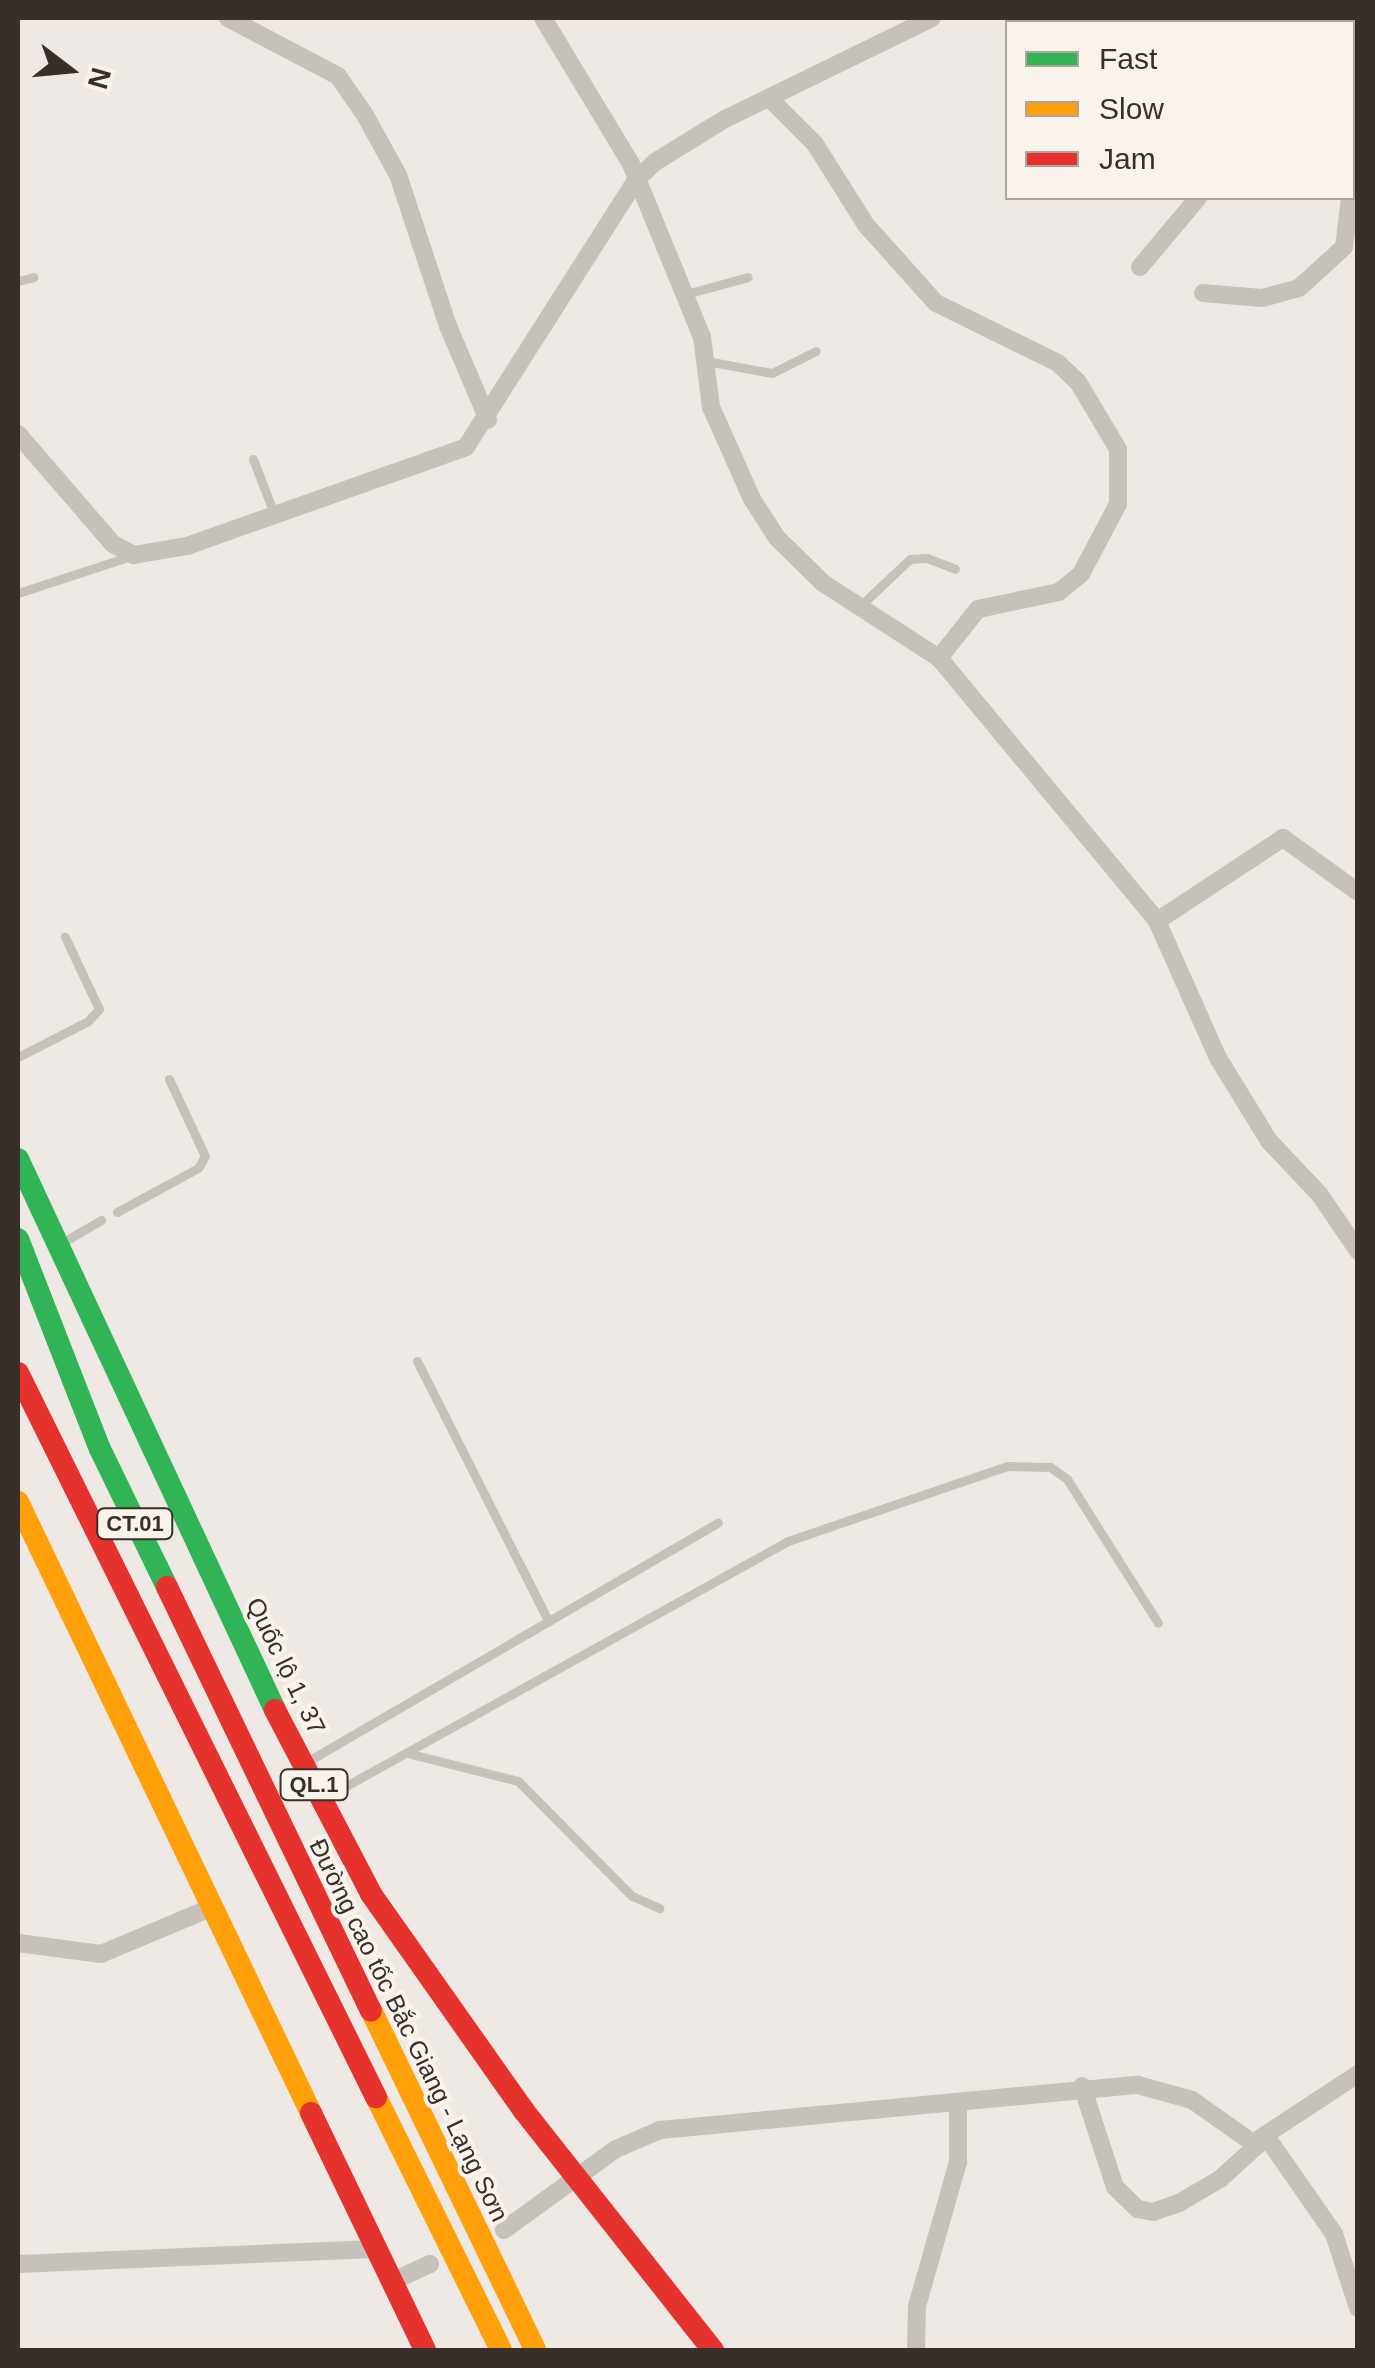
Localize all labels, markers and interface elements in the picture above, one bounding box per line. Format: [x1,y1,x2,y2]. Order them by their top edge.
north arrow [20,20,120,120]
legend [1005,20,1355,200]
text: Fast [1099,42,1157,75]
text: N [82,64,117,92]
text: Slow [1099,92,1164,125]
text: Jam [1099,142,1156,175]
road number: CT.01 [95,1507,175,1541]
street label: Quốc lộ 1, 37 [240,1593,332,1739]
road number: QL.1 [279,1768,349,1802]
street label: Đường cao tốc Bắc Giang - Lạng Sơn [303,1834,515,2226]

